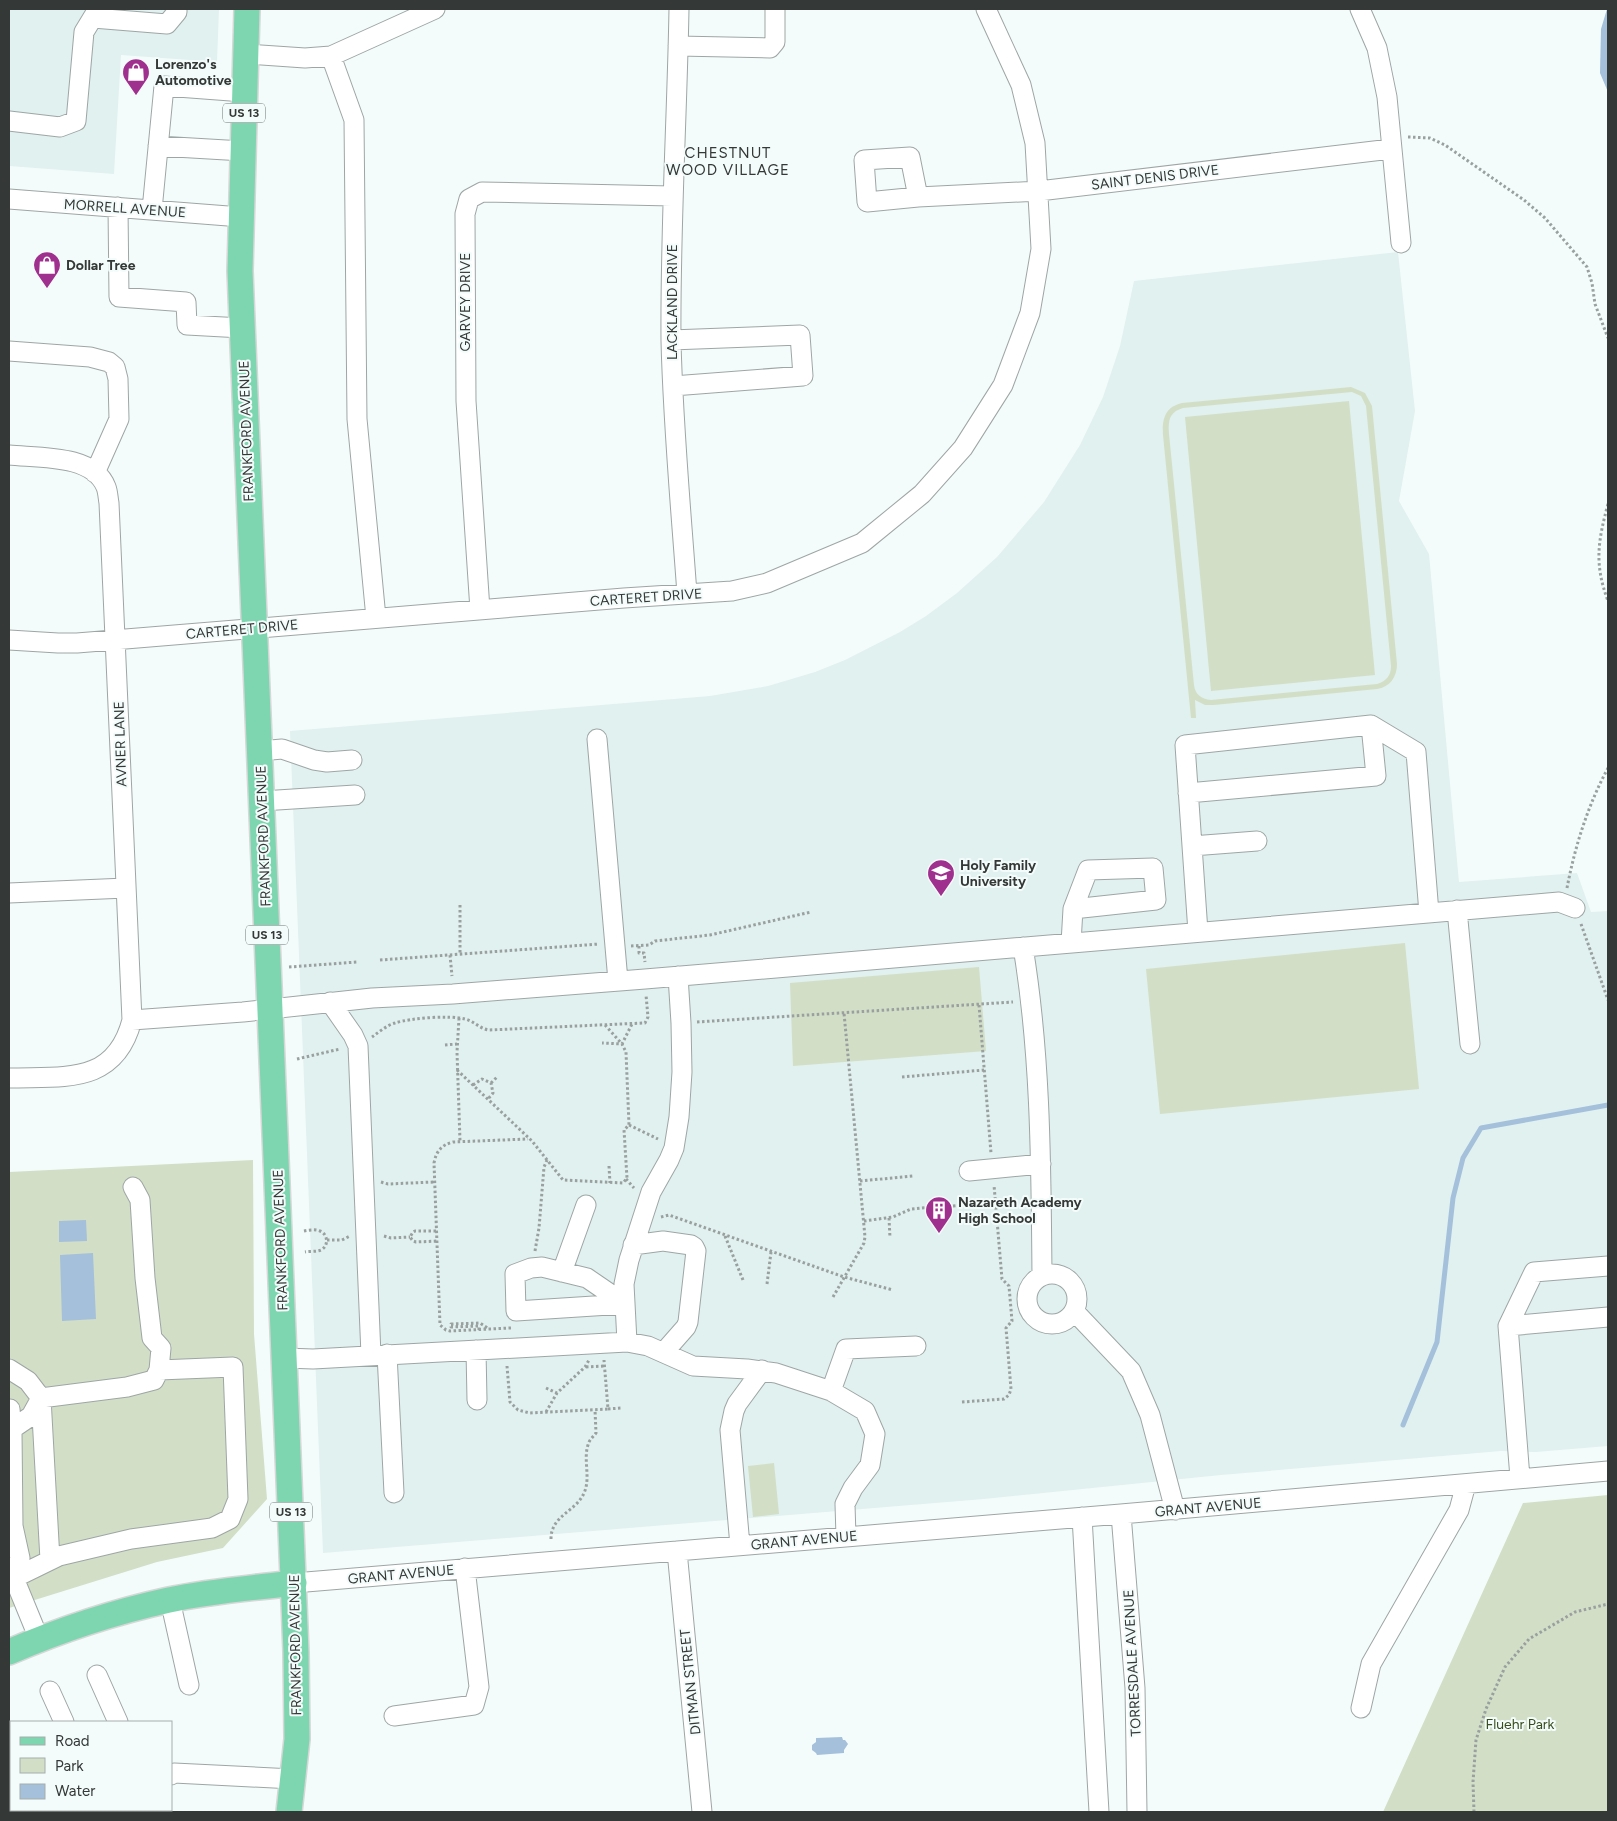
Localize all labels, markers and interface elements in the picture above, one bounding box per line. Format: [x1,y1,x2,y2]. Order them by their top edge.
place label: Lorenzo's Automotive [155,56,232,89]
shop icon: Lorenzo's Automotive [121,57,151,96]
road number: US 13 [223,104,265,122]
district label: CHESTNUT WOOD VILLAGE [666,144,790,179]
street label: SAINT DENIS DRIVE [1090,161,1220,194]
street label: MORRELL AVENUE [63,196,187,221]
street label: LACKLAND DRIVE [664,244,681,360]
shop icon: Dollar Tree [32,250,62,289]
street label: GARVEY DRIVE [457,253,474,351]
place label: Dollar Tree [66,257,136,274]
street label: FRANKFORD AVENUE [236,360,257,502]
street label: CARTERET DRIVE [589,585,703,610]
street label: CARTERET DRIVE [185,616,299,643]
street label: AVNER LANE [111,701,130,787]
street label: FRANKFORD AVENUE [253,765,274,907]
place label: Holy Family University [960,857,1037,890]
school or university icon: Holy Family University [926,858,956,897]
road number: US 13 [246,926,288,944]
street label: FRANKFORD AVENUE [270,1169,291,1311]
place label: Nazareth Academy High School [958,1194,1082,1227]
building icon: Nazareth Academy High School [924,1195,954,1234]
street label: GRANT AVENUE [1154,1494,1262,1521]
road number: US 13 [270,1502,312,1521]
street label: GRANT AVENUE [750,1527,858,1554]
street label: GRANT AVENUE [347,1561,455,1588]
street label: FRANKFORD AVENUE [286,1574,305,1716]
street label: TORRESDALE AVENUE [1120,1589,1145,1737]
street label: DITMAN STREET [676,1628,704,1736]
park label: Fluehr Park [1486,1716,1555,1733]
legend [10,1721,172,1811]
text: Road [55,1732,90,1750]
text: Park [55,1757,84,1775]
text: Water [55,1782,95,1800]

